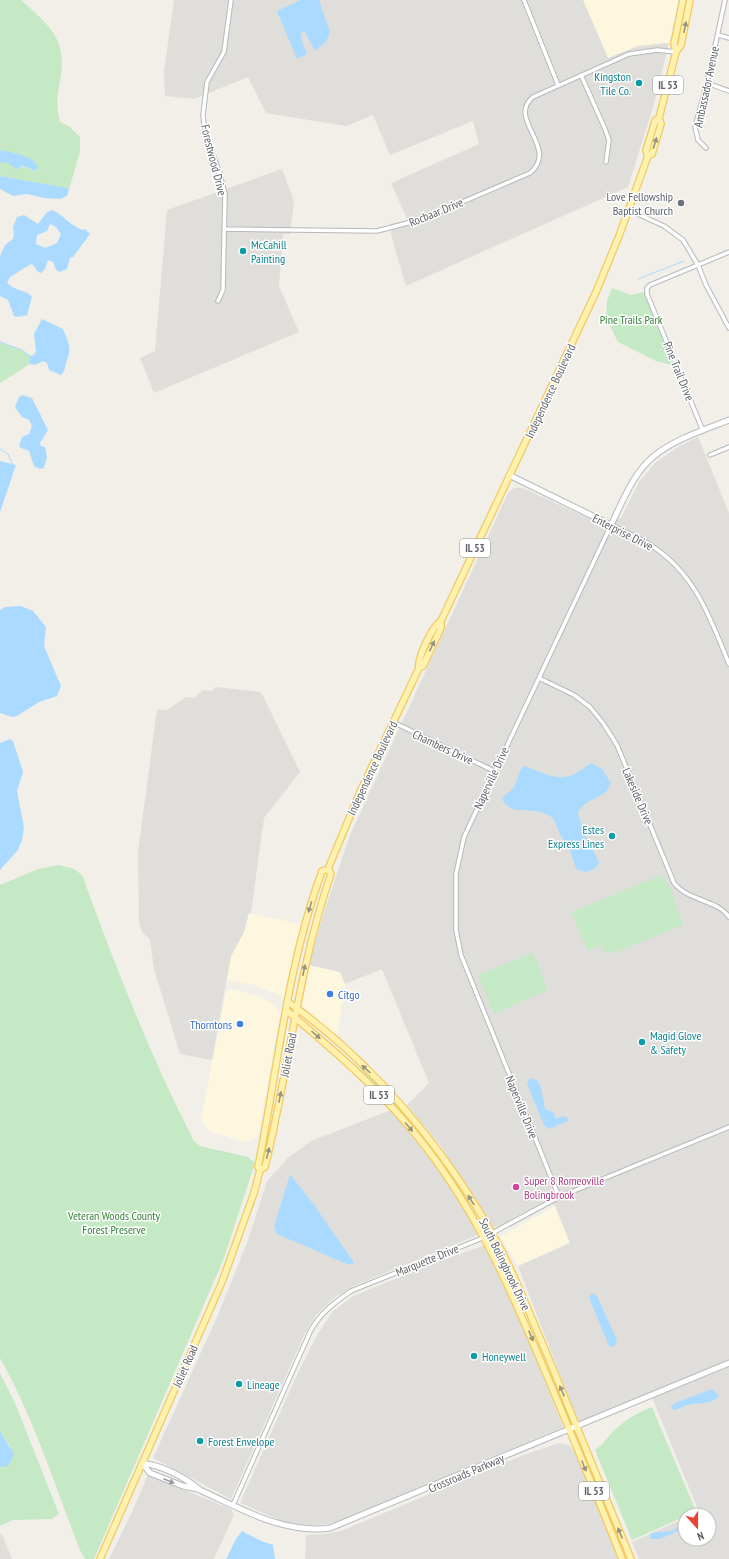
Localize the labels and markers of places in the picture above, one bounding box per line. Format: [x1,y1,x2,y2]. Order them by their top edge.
place label: Kingston Tile Co. [594,69,631,98]
marker: Kingston Tile Co. [634,78,644,88]
place label: Love Fellowship Baptist Church [607,189,673,218]
marker: Love Fellowship Baptist Church [676,198,686,208]
place label: McCahill Painting [251,237,287,266]
marker: McCahill Painting [238,246,248,256]
place label: Estes Express Lines [548,822,604,851]
marker: Estes Express Lines [607,831,617,841]
place label: Citgo [338,987,360,1002]
marker: Citgo [325,989,335,999]
place label: Thorntons [190,1017,232,1032]
marker: Thorntons [235,1019,245,1029]
place label: Magid Glove & Safety [650,1028,701,1057]
marker: Magid Glove & Safety [637,1037,647,1047]
place label: Super 8 Romeoville Bolingbrook [524,1173,604,1202]
marker: Super 8 Romeoville Bolingbrook [511,1182,521,1192]
place label: Honeywell [482,1349,526,1364]
marker: Honeywell [469,1351,479,1361]
place label: Lineage [247,1377,280,1392]
marker: Lineage [234,1379,244,1389]
place label: Forest Envelope [208,1434,275,1449]
marker: Forest Envelope [195,1436,205,1446]

